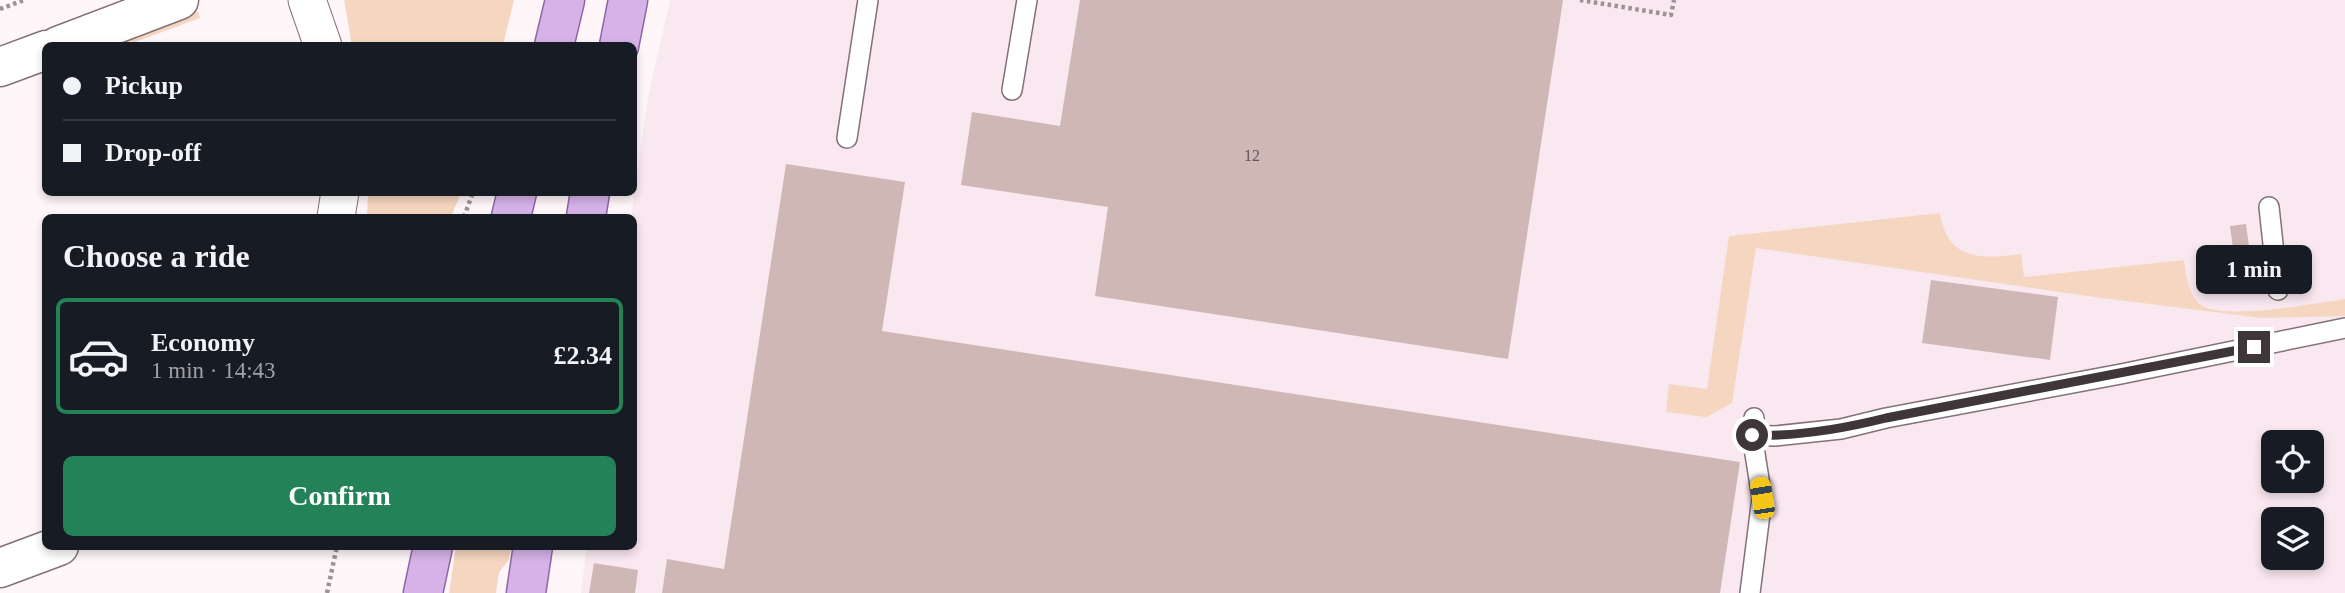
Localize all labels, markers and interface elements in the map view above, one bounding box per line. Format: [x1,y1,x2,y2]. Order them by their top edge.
text: Pickup [105,71,183,100]
text: Drop-off [105,138,201,167]
house number: 12 [1244,147,1260,164]
text: Choose a ride [63,238,250,274]
callout: 1 min [2196,246,2312,294]
text: 1 min [2226,257,2282,282]
icon: car [67,325,130,388]
text: Economy [151,328,255,357]
route end [2238,331,2270,363]
text: £2.34 [554,341,612,370]
text: 1 min · 14:43 [151,358,276,383]
route start [1736,419,1768,451]
map controls [2261,430,2324,570]
button: locate [2261,430,2324,493]
button: Confirm [63,456,616,536]
car [1749,476,1776,520]
button: layers [2261,507,2324,570]

